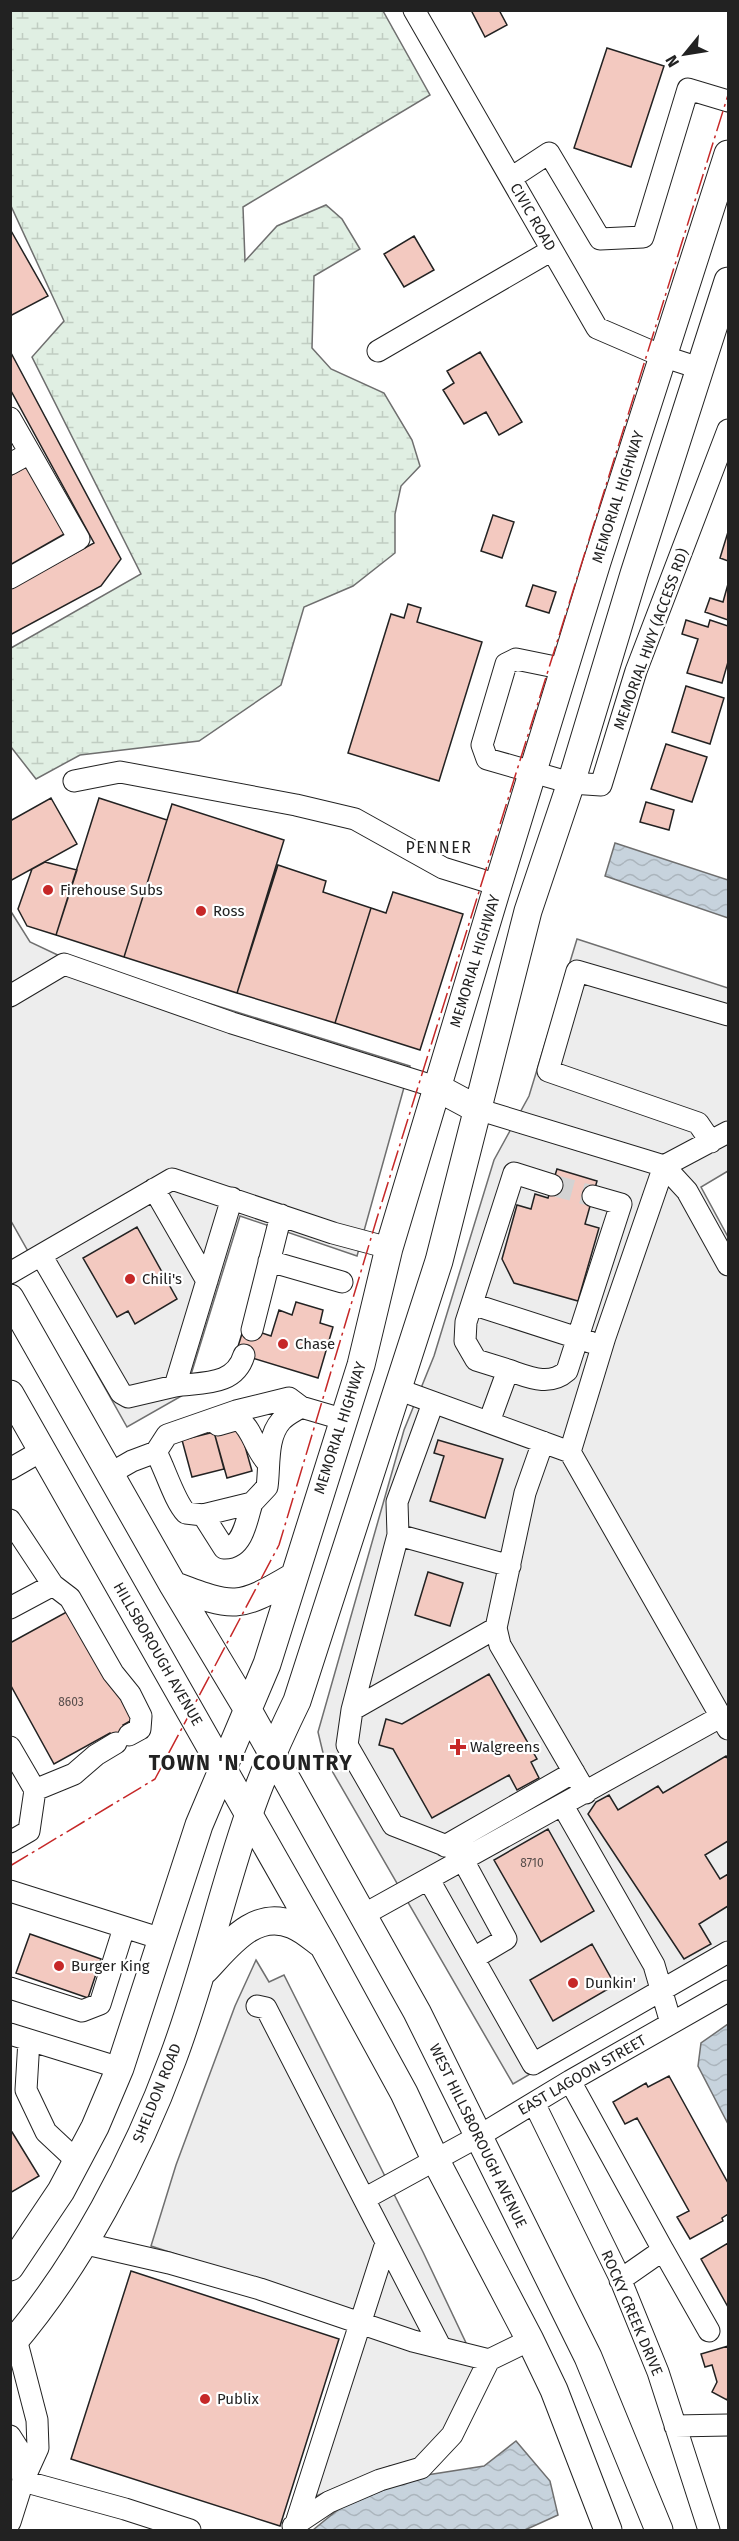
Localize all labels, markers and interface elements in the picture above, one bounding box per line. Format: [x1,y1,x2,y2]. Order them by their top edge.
north arrow [655,24,715,84]
text: N [662,52,683,71]
street label: CIVIC ROAD [506,180,560,254]
street label: MEMORIAL HIGHWAY [588,428,648,565]
street label: MEMORIAL HWY (ACCESS RD) [610,546,692,732]
district label: PENNER [406,838,472,857]
place label: Firehouse Subs [60,881,163,899]
marker: Firehouse Subs [41,883,55,897]
street label: MEMORIAL HIGHWAY [446,892,504,1030]
place label: Ross [213,902,244,920]
marker: Ross [194,904,208,918]
place label: Chili's [142,1270,182,1288]
marker: Chili's [123,1272,137,1286]
place label: Chase [295,1335,335,1353]
marker: Chase [276,1337,290,1351]
street label: MEMORIAL HIGHWAY [310,1359,370,1496]
street label: HILLSBOROUGH AVENUE [109,1579,207,1729]
house number: 8603 [58,1695,84,1709]
place label: Walgreens [470,1738,540,1756]
marker: Walgreens [451,1740,465,1754]
district label: TOWN 'N' COUNTRY [149,1750,353,1776]
house number: 8710 [520,1856,544,1870]
place label: Burger King [71,1957,150,1975]
marker: Burger King [52,1959,66,1973]
place label: Dunkin' [585,1974,636,1992]
marker: Dunkin' [566,1976,580,1990]
street label: EAST LAGOON STREET [515,2031,650,2119]
street label: SHELDON ROAD [129,2041,185,2145]
street label: WEST HILLSBOROUGH AVENUE [425,2041,531,2231]
street label: ROCKY CREEK DRIVE [597,2248,667,2378]
place label: Publix [217,2390,260,2408]
marker: Publix [198,2392,212,2406]

